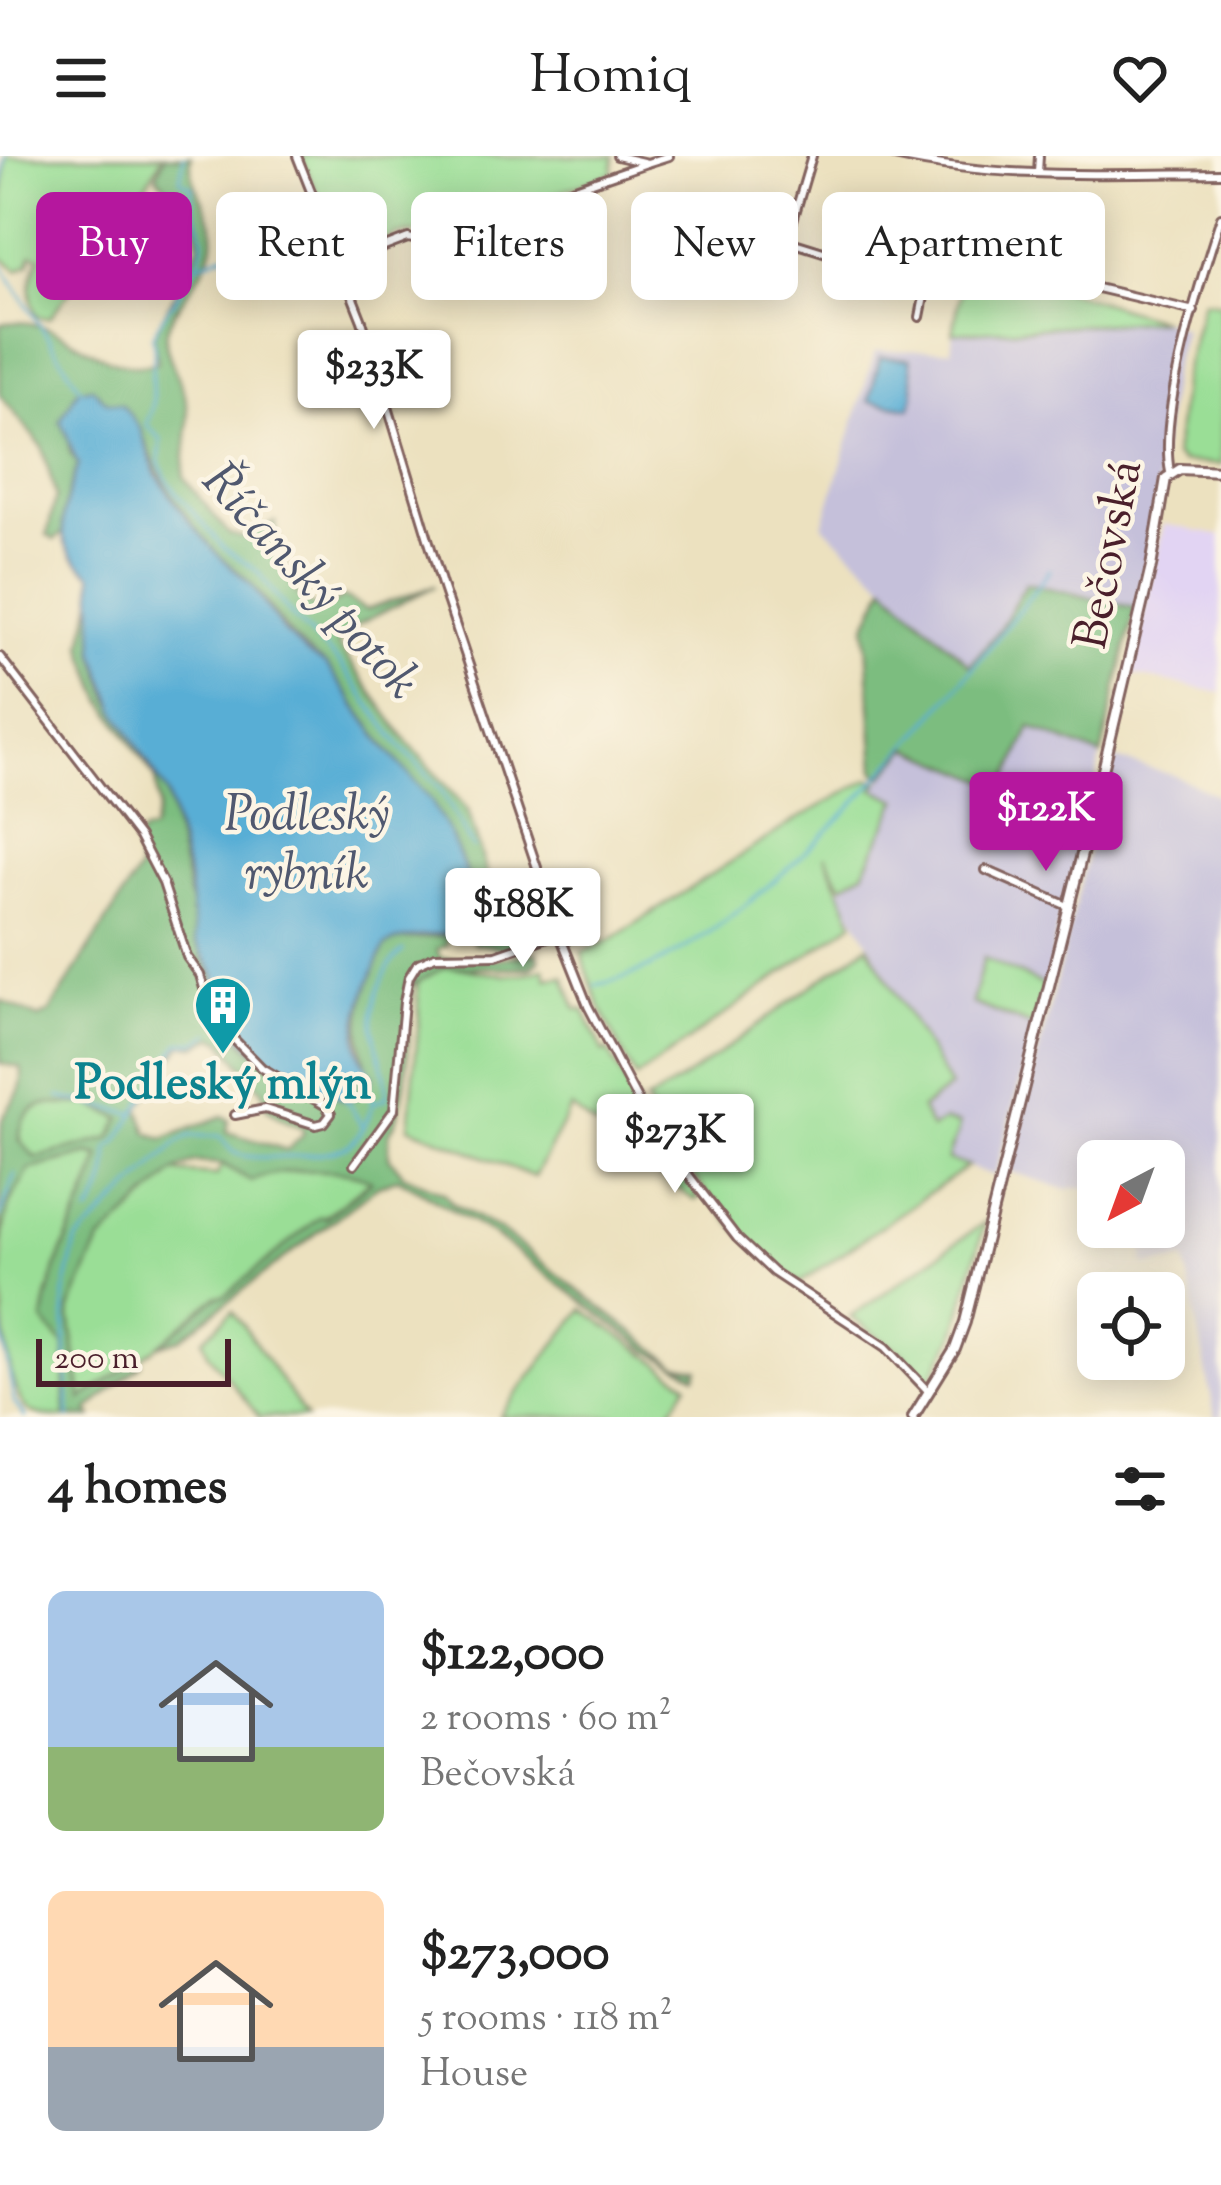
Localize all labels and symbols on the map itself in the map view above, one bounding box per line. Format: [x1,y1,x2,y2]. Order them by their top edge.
pin: $233K [290,330,458,432]
water label: Říčanský potok [183,448,435,718]
street label: Bečovská [1059,454,1163,656]
pin: $122K [962,772,1130,874]
water label: Podleský rybník [224,780,390,912]
pin: $188K [439,868,607,970]
building icon: Podleský mlýn [192,974,254,1056]
place label: Podleský mlýn [75,1052,372,1121]
pin: $273K [591,1094,759,1196]
north arrow [1077,1140,1185,1248]
scale bar [36,1333,231,1386]

